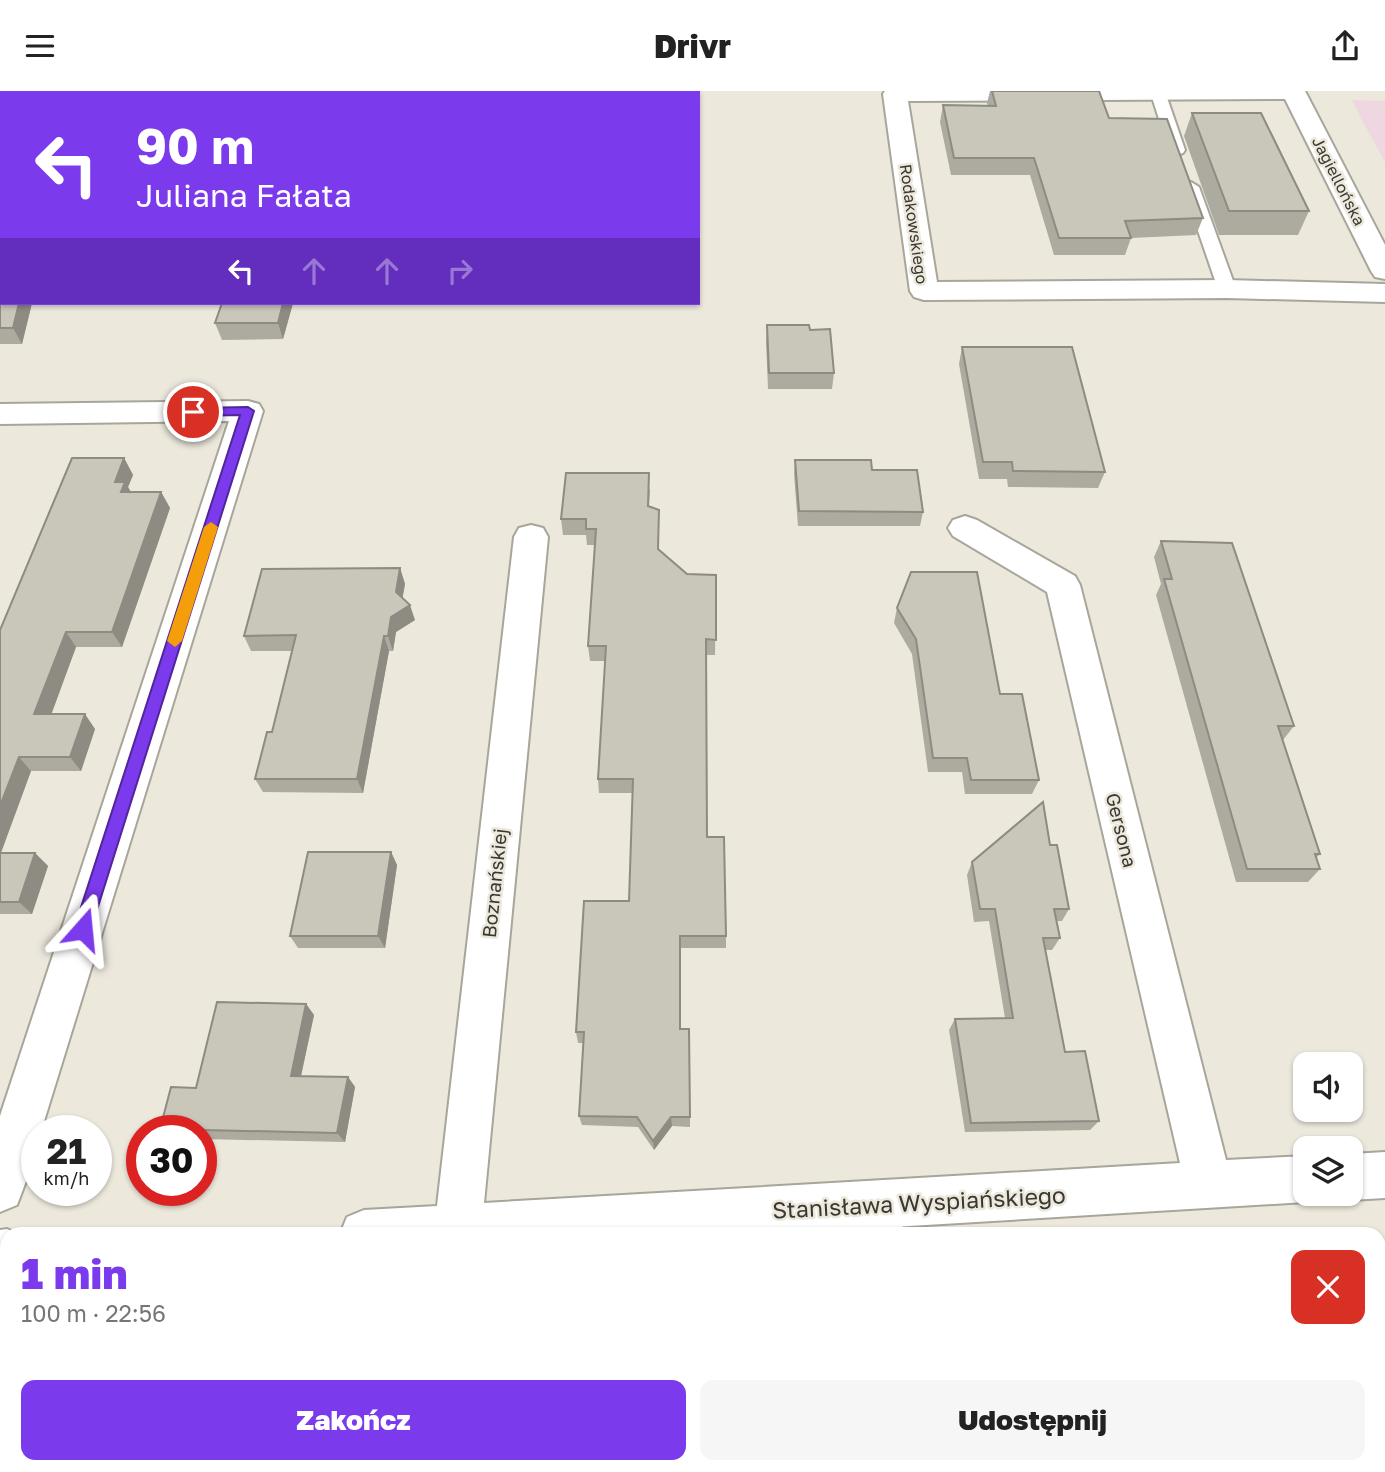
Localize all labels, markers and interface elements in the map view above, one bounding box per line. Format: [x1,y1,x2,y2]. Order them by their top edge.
icon: menu [21,27,59,65]
text: Drivr [654,27,731,65]
icon: share [1326,27,1364,65]
text: 90 m [136,116,254,175]
icon: left [21,119,112,210]
street label: Jagiellońska [1308,133,1370,229]
street label: Rodakowskiego [896,163,932,285]
text: Juliana Fałata [136,176,352,214]
icon: left [222,252,260,290]
icon: ahead [295,252,333,290]
icon: ahead [368,252,406,290]
icon: right [441,252,479,290]
pin [163,382,223,442]
icon: arrive [174,393,212,431]
street label: Gersona [1102,790,1142,870]
street label: Boznańskiej [477,827,511,939]
position arrow [46,892,120,966]
map controls [1293,1052,1363,1206]
button: sound [1293,1052,1363,1122]
speed limit sign: 30 [126,1115,217,1206]
text: 21 [47,1130,86,1172]
button: layers [1293,1136,1363,1206]
text: km/h [44,1167,89,1189]
street label: Stanisława Wyspiańskiego [772,1180,1066,1224]
text: 1 min [21,1248,128,1298]
button: close [1291,1250,1365,1324]
text: 100 m · 22:56 [21,1299,166,1327]
button: Zakończ [21,1380,686,1460]
button: Udostępnij [700,1380,1365,1460]

